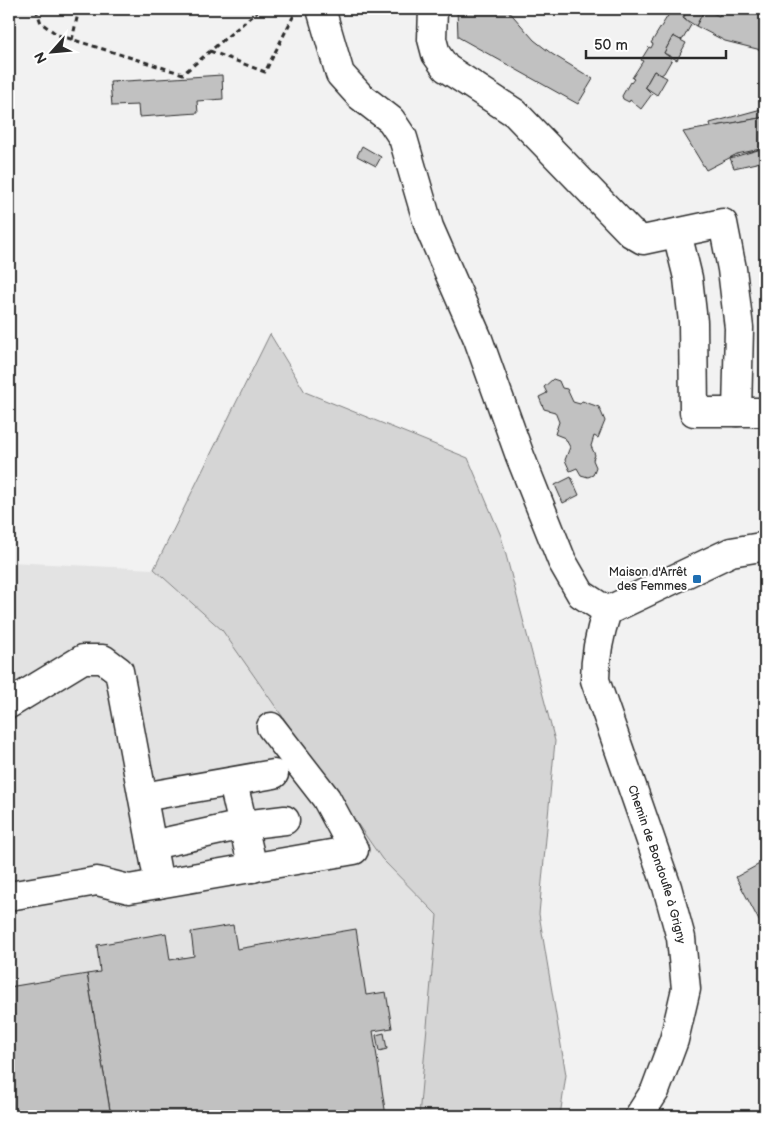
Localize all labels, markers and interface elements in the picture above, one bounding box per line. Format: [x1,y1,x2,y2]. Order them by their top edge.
north arrow [28,28,78,78]
scale bar [586,28,726,60]
text: 50 m [594,36,628,55]
text: N [31,49,51,66]
place label: Maison d'Arrêt des Femmes [609,565,687,594]
marker: Maison d'Arrêt des Femmes [691,573,703,585]
street label: Chemin de Bondoufle à Grigny [625,783,689,945]

